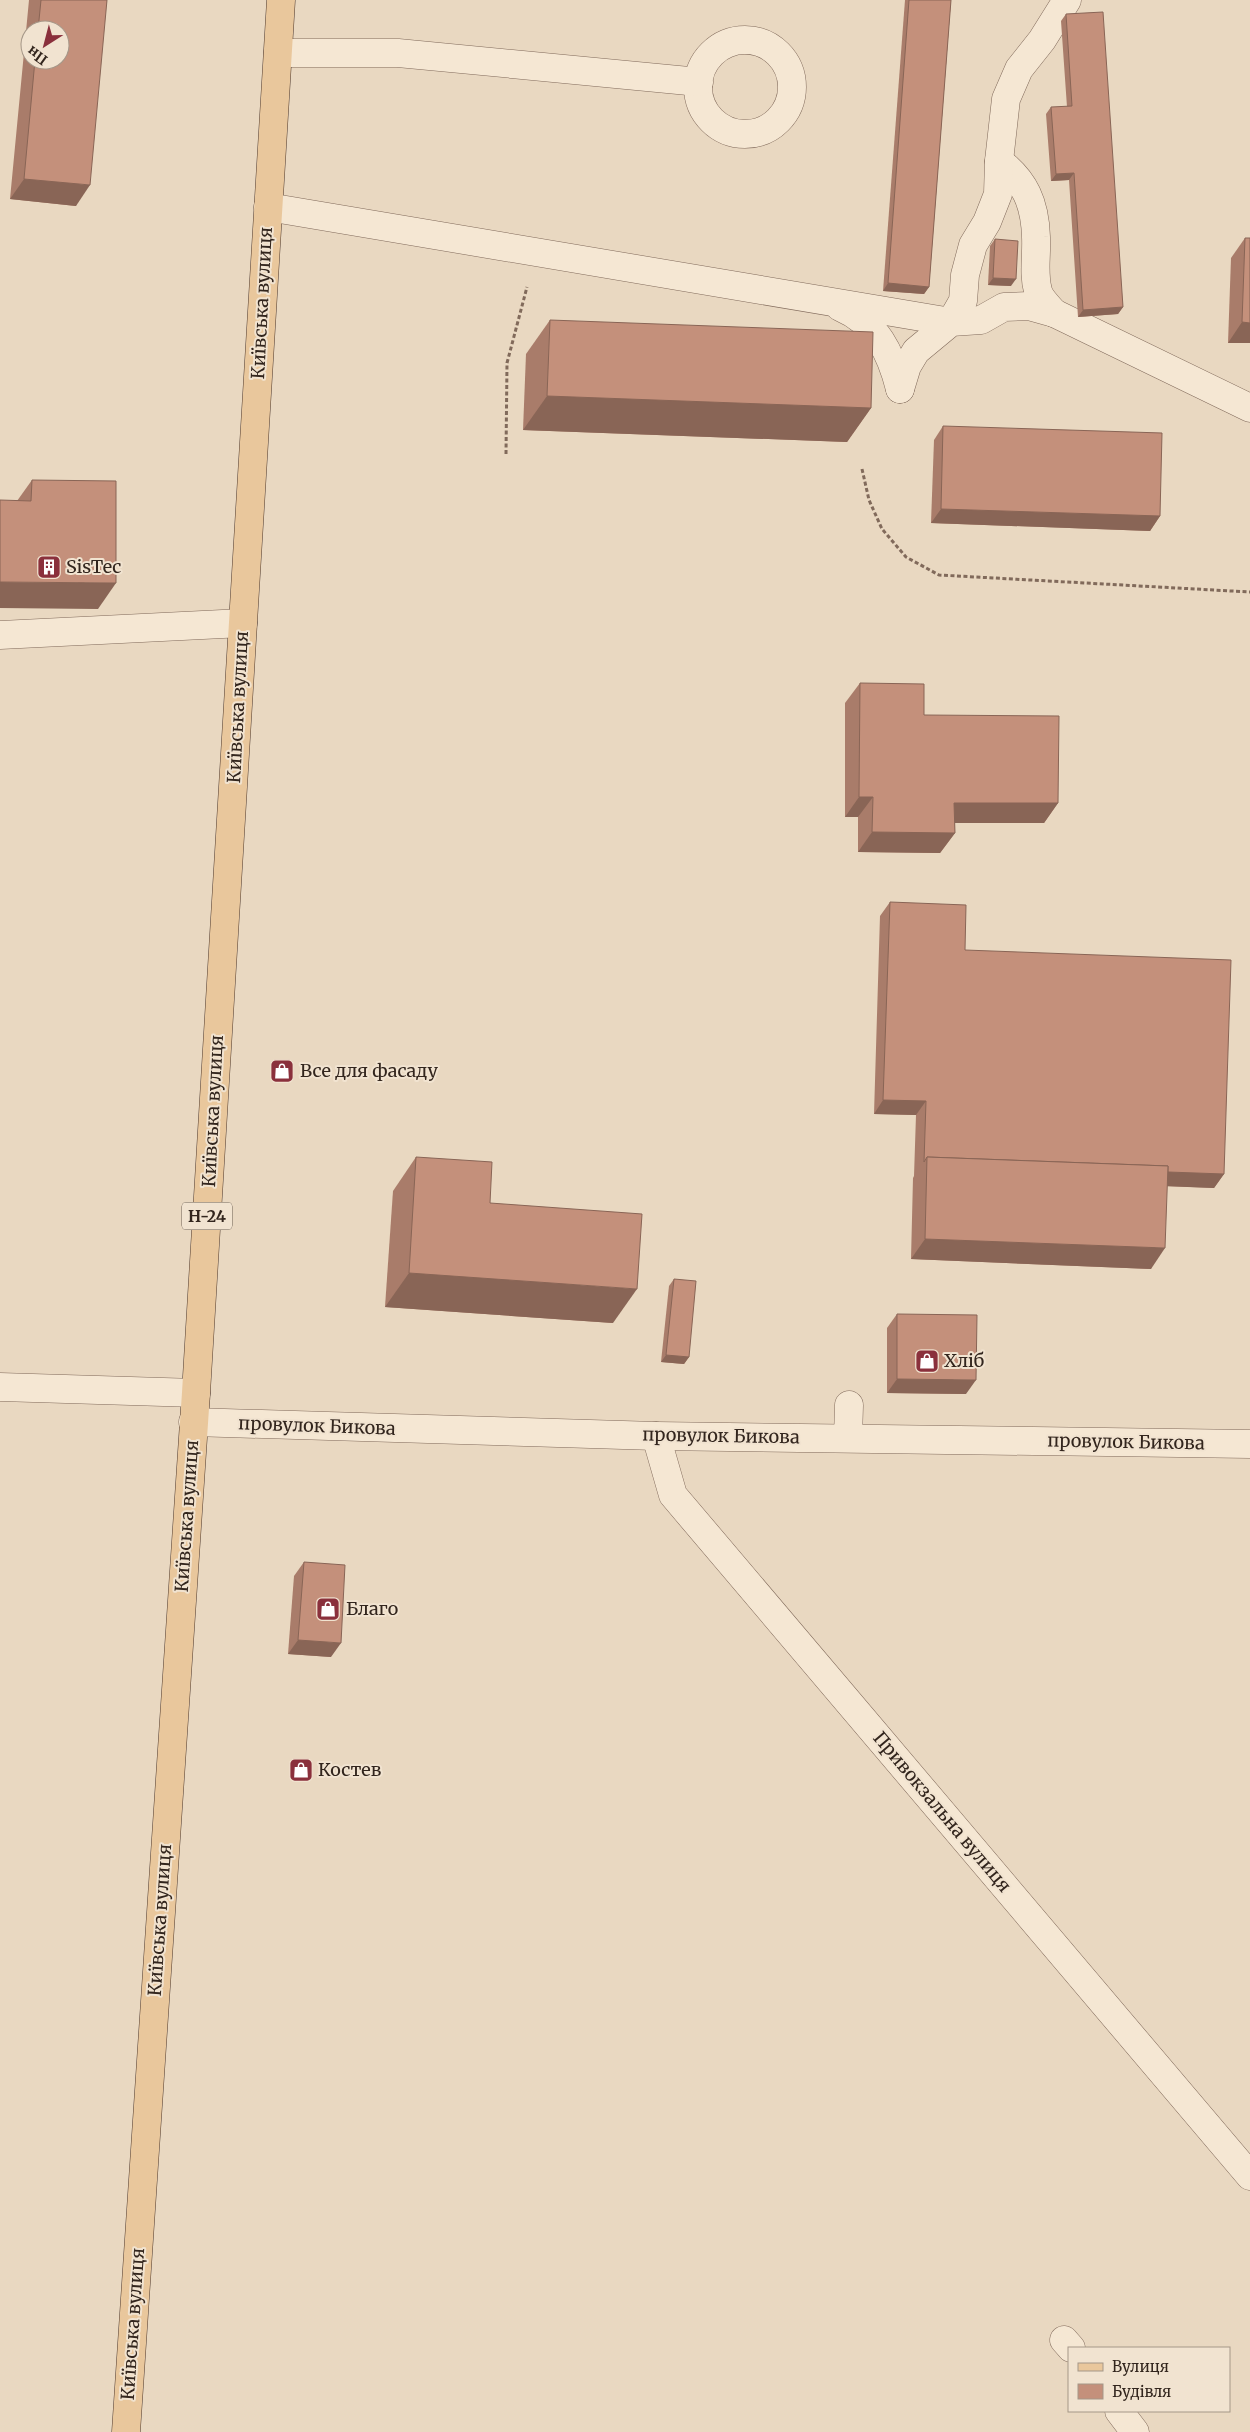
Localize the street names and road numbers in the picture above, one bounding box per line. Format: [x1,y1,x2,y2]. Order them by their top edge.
street label: Київська вулиця [246,226,277,380]
street label: Київська вулиця [222,630,253,784]
street label: Київська вулиця [197,1034,228,1188]
road number: Н-24 [182,1202,232,1230]
street label: провулок Бикова [238,1411,396,1440]
street label: провулок Бикова [642,1423,800,1448]
street label: провулок Бикова [1047,1429,1205,1454]
street label: Київська вулиця [170,1439,203,1593]
street label: Привокзальна вулиця [868,1727,1016,1897]
street label: Київська вулиця [143,1843,176,1997]
street label: Київська вулиця [116,2247,149,2401]

